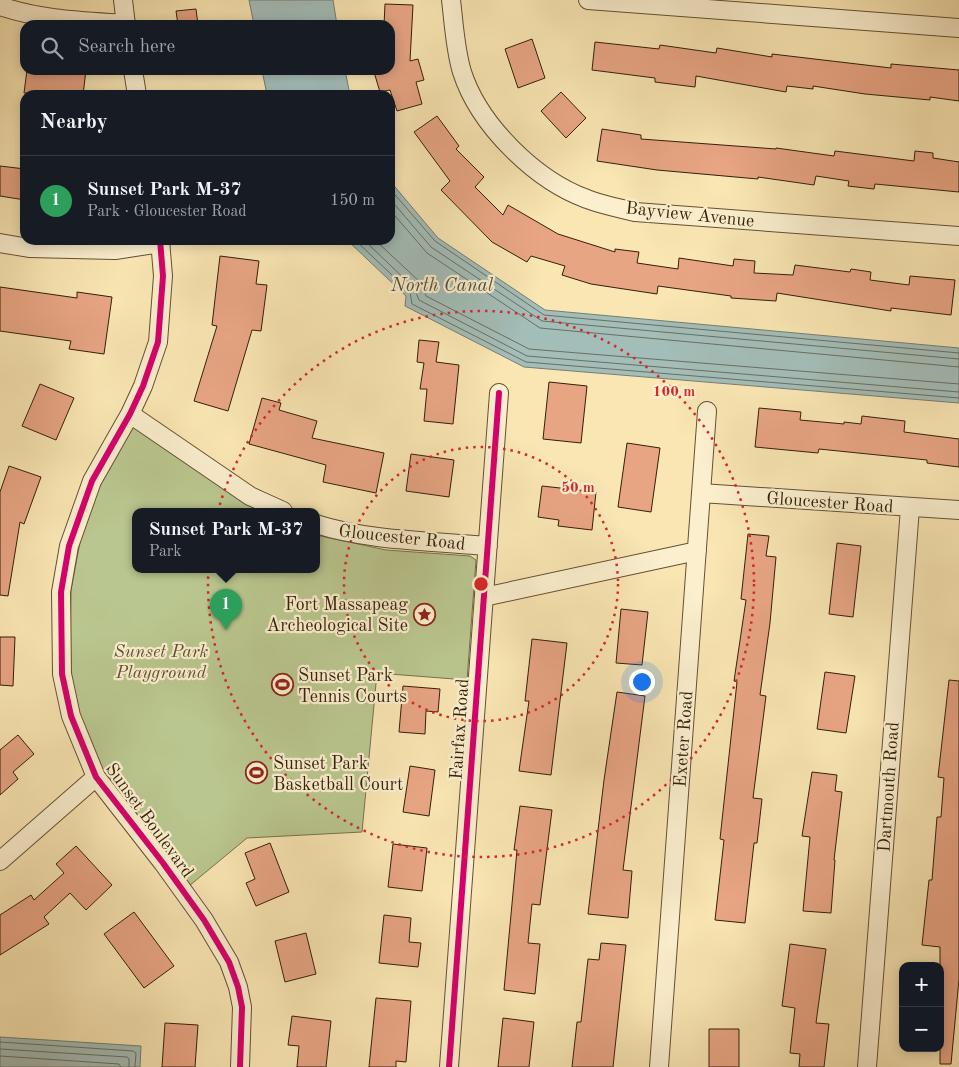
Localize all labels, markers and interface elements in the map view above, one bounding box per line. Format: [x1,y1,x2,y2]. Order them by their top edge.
search box [20,20,395,75]
icon: search [38,34,66,62]
text: Search here [78,38,175,57]
text: Nearby [40,112,108,133]
text: Sunset Park M-37 [87,181,242,200]
text: 1 [51,193,61,209]
text: 150 m [330,193,375,209]
street label: Bayview Avenue [625,199,755,231]
text: Park · Gloucester Road [87,204,247,220]
water label: North Canal [390,277,494,296]
text: 100 m [653,385,695,400]
text: 50 m [561,481,595,496]
street label: Gloucester Road [766,490,894,516]
popup [132,508,320,573]
text: Sunset Park M-37 [149,521,303,540]
street label: Gloucester Road [338,522,466,554]
text: Park [149,544,182,560]
centre of rings [472,575,490,593]
pin: 1 [210,589,242,630]
place label: Fort Massapeag Archeological Site [266,596,408,635]
place icon: Fort Massapeag Archeological Site [412,602,436,626]
park label: Sunset Park Playground [114,643,209,682]
place label: Sunset Park Tennis Courts [298,667,407,706]
your location [629,669,655,695]
sports icon: Sunset Park Tennis Courts [270,673,294,697]
street label: Fairfax Road [447,678,473,780]
street label: Exeter Road [672,690,696,788]
street label: Dartmouth Road [875,721,903,853]
place label: Sunset Park Basketball Court [273,755,403,794]
street label: Sunset Boulevard [102,760,197,881]
sports icon: Sunset Park Basketball Court [245,761,269,785]
map controls [899,962,944,1052]
button: + [899,962,944,1007]
button: − [899,1007,944,1052]

